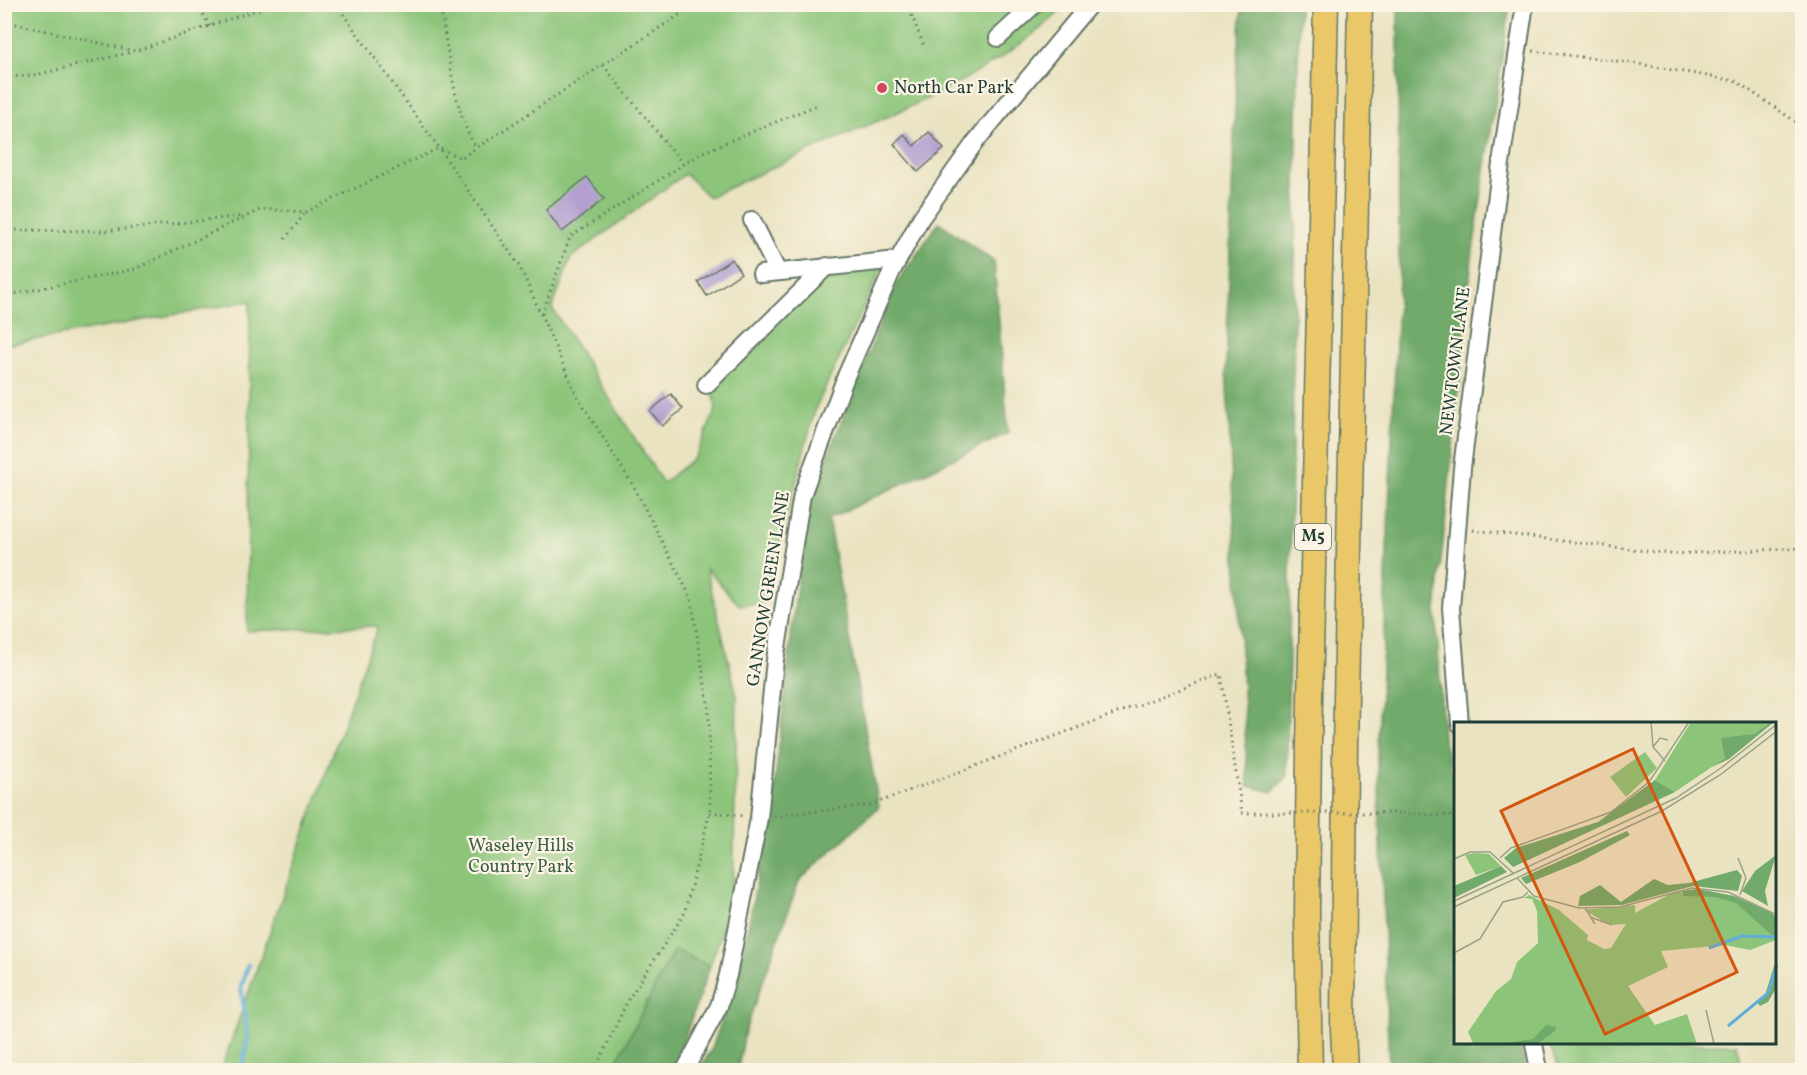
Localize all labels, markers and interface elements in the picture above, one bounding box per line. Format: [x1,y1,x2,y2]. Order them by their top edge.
place label: North Car Park [894,76,1014,101]
marker: North Car Park [875,81,889,95]
street label: NEW TOWN LANE [1434,285,1478,437]
street label: GANNOW GREEN LANE [741,490,797,688]
road number: M5 [1295,524,1331,550]
inset map [1454,722,1777,1045]
park label: Waseley Hills Country Park [468,834,574,880]

